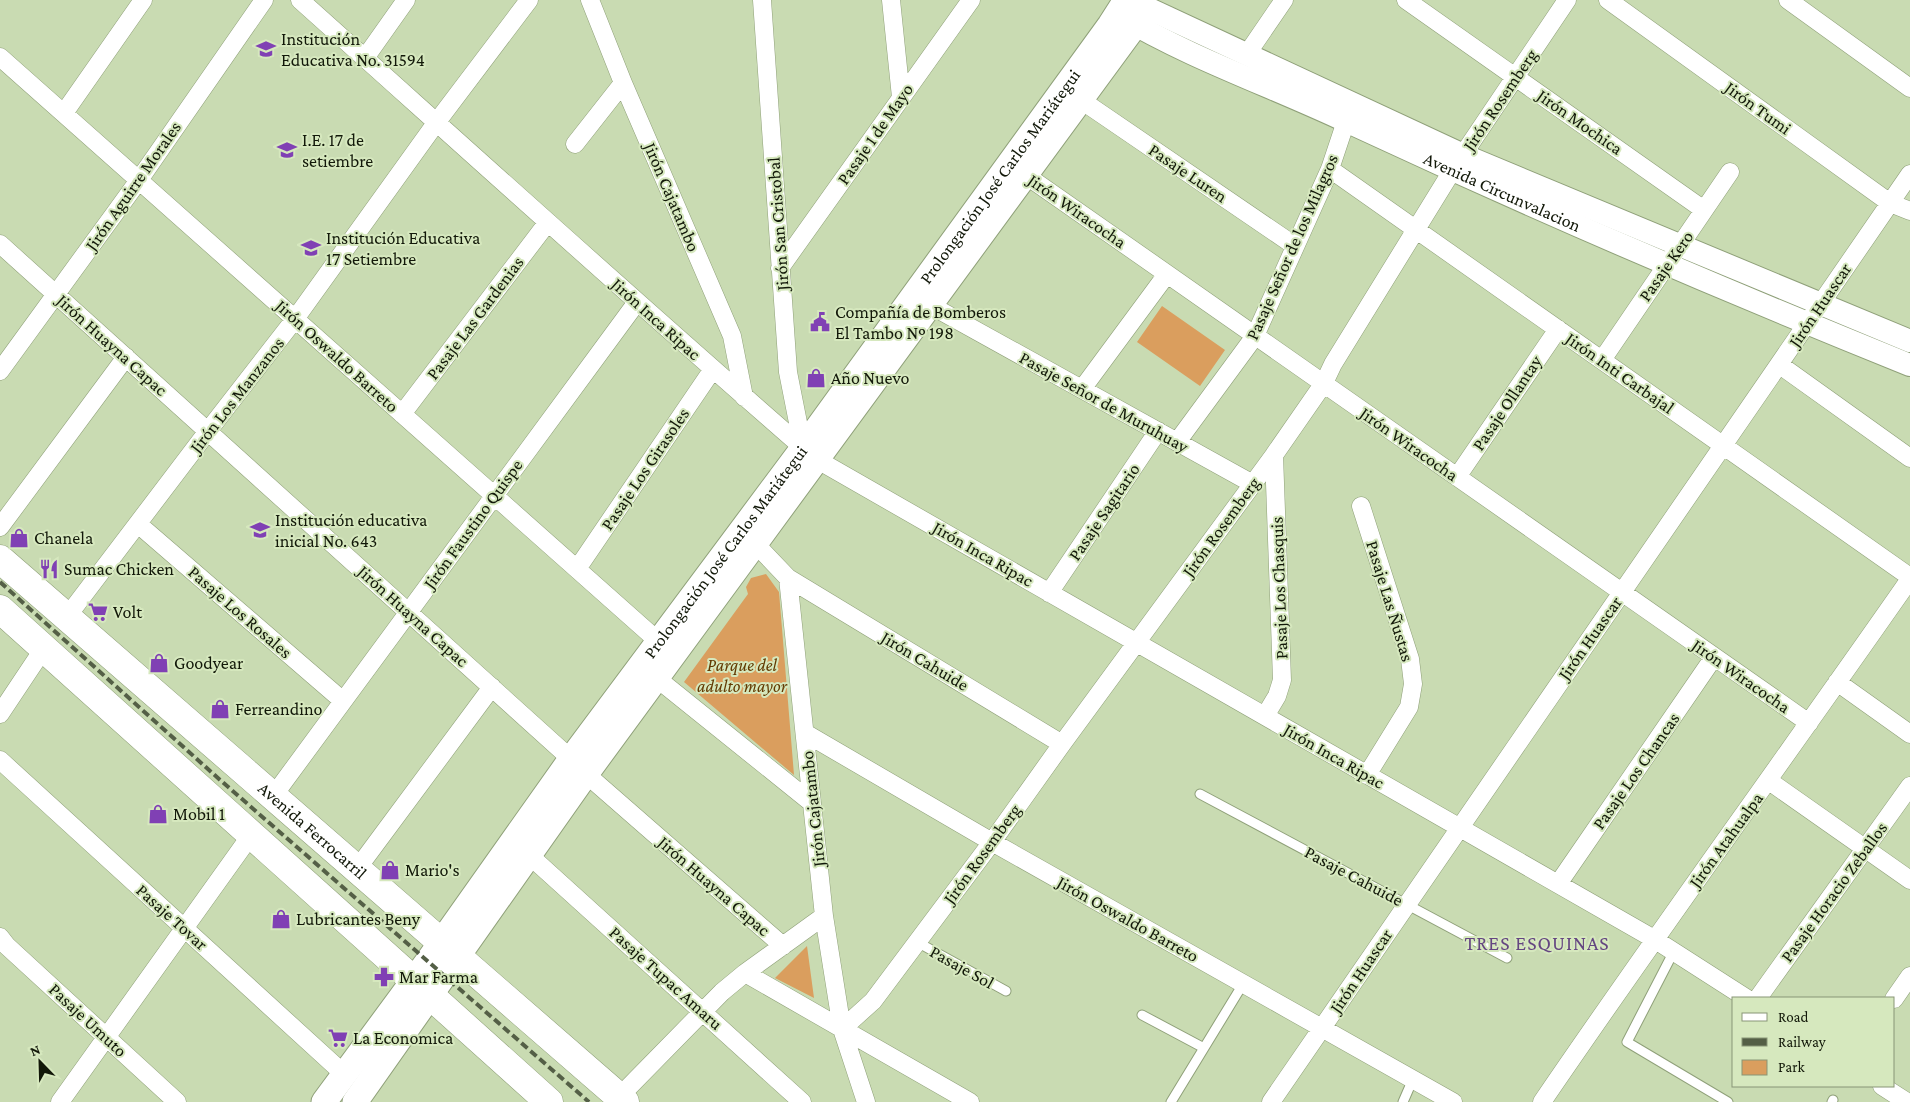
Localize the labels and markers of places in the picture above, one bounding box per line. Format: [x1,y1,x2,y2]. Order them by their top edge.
place label: Institución Educativa No. 31594 [281,29,425,70]
school or university icon: Institución Educativa No. 31594 [255,38,277,60]
place label: I.E. 17 de setiembre [302,130,373,171]
school or university icon: I.E. 17 de setiembre [276,139,298,161]
place label: Institución Educativa 17 Setiembre [326,228,480,269]
school or university icon: Institución Educativa 17 Setiembre [300,237,322,259]
place label: Compañía de Bomberos El Tambo Nº 198 [835,302,1006,343]
public building icon: Compañía de Bomberos El Tambo Nº 198 [809,311,831,333]
shop icon: Año Nuevo [805,367,827,389]
place label: Año Nuevo [831,368,910,388]
place label: Institución educativa inicial No. 643 [275,510,427,551]
school or university icon: Institución educativa inicial No. 643 [249,519,271,541]
shop icon: Chanela [8,527,30,549]
place label: Chanela [34,528,93,548]
restaurant icon: Sumac Chicken [38,558,60,580]
place label: Sumac Chicken [64,559,174,579]
supermarket icon: Volt [87,601,109,623]
place label: Volt [113,602,143,622]
shop icon: Goodyear [148,652,170,674]
place label: Goodyear [174,653,244,673]
shop icon: Ferreandino [209,698,231,720]
place label: Ferreandino [235,699,323,719]
shop icon: Mobil 1 [147,803,169,825]
place label: Mobil 1 [173,804,225,824]
shop icon: Mario's [379,859,401,881]
place label: Mario's [405,860,460,880]
shop icon: Lubricantes Beny [270,908,292,930]
place label: Lubricantes Beny [296,909,421,929]
pharmacy icon: Mar Farma [373,966,395,988]
place label: Mar Farma [399,967,478,987]
supermarket icon: La Economica [327,1027,349,1049]
place label: La Economica [353,1028,453,1048]

